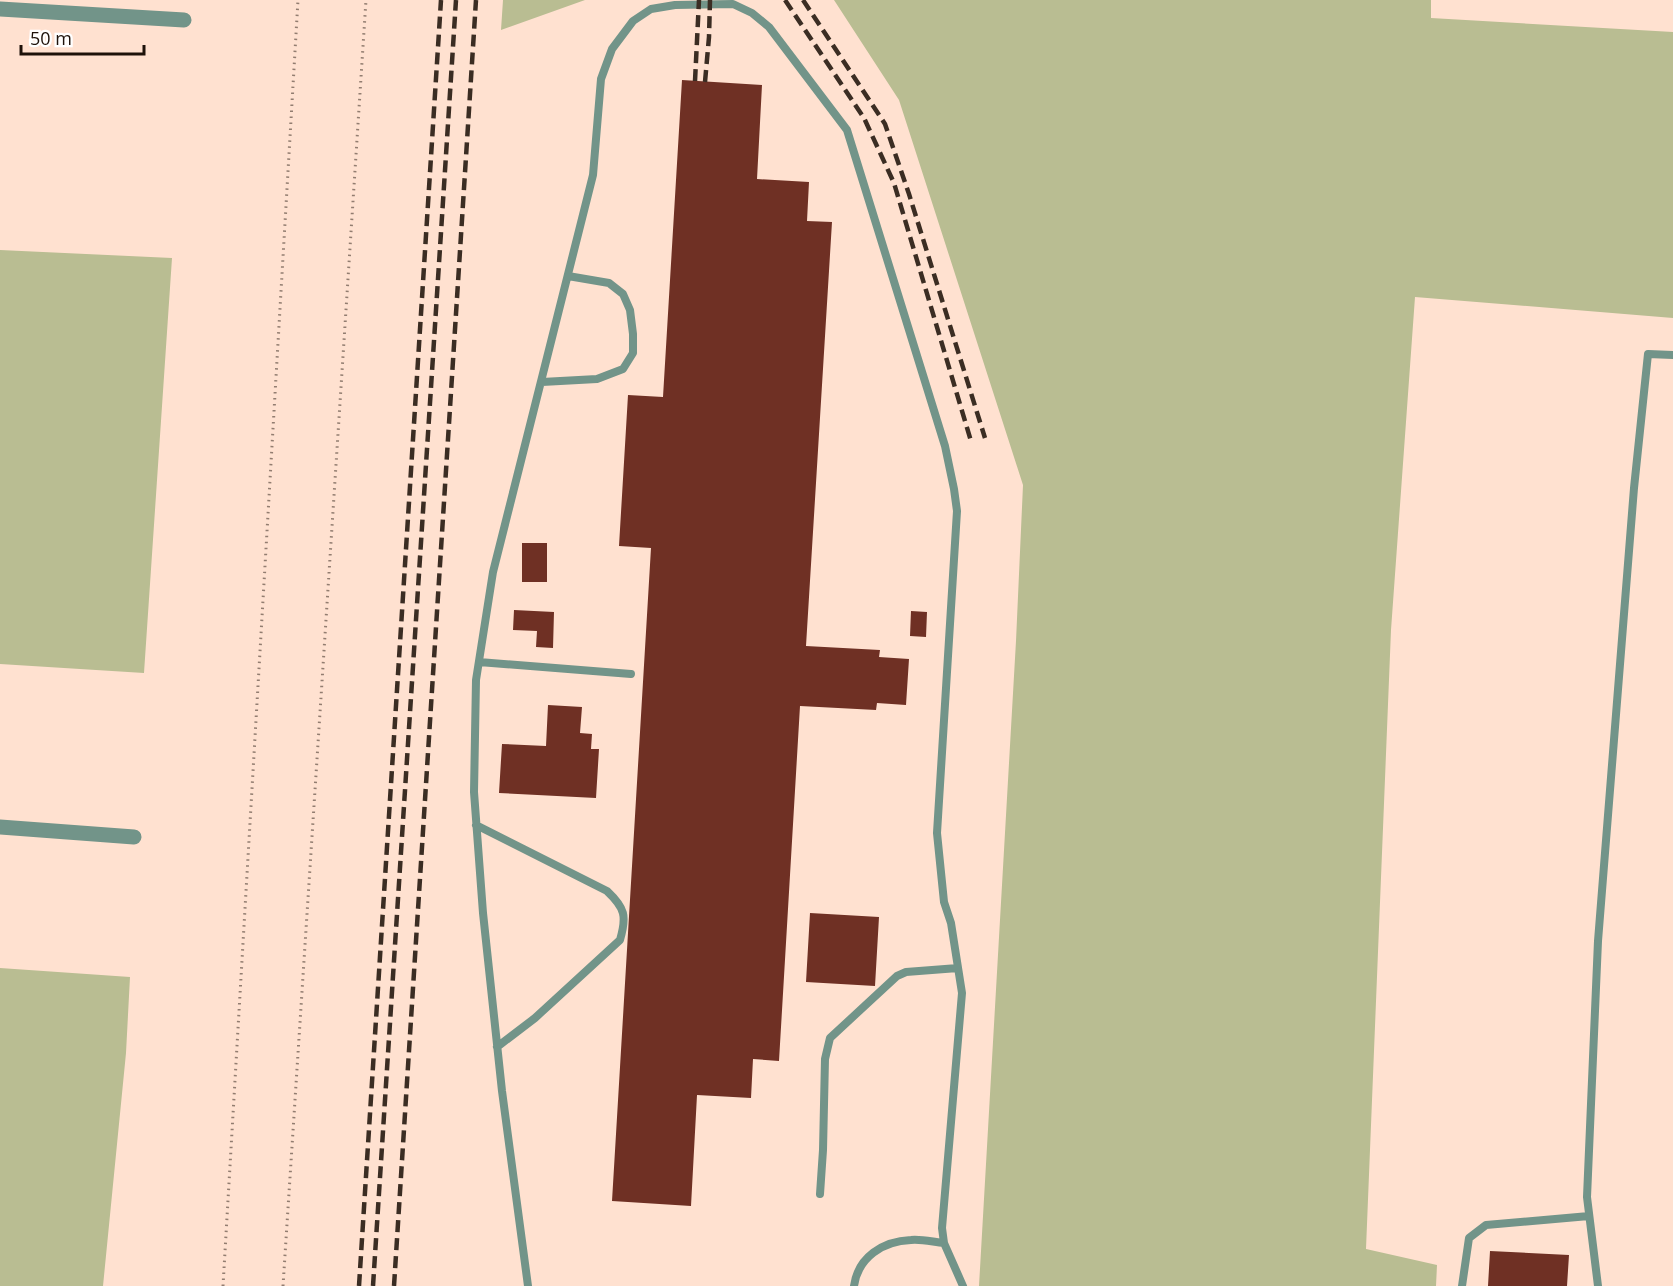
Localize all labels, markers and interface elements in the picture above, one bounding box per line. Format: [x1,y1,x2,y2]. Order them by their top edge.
scale bar [21,18,144,56]
text: 50 m [30,26,72,50]

